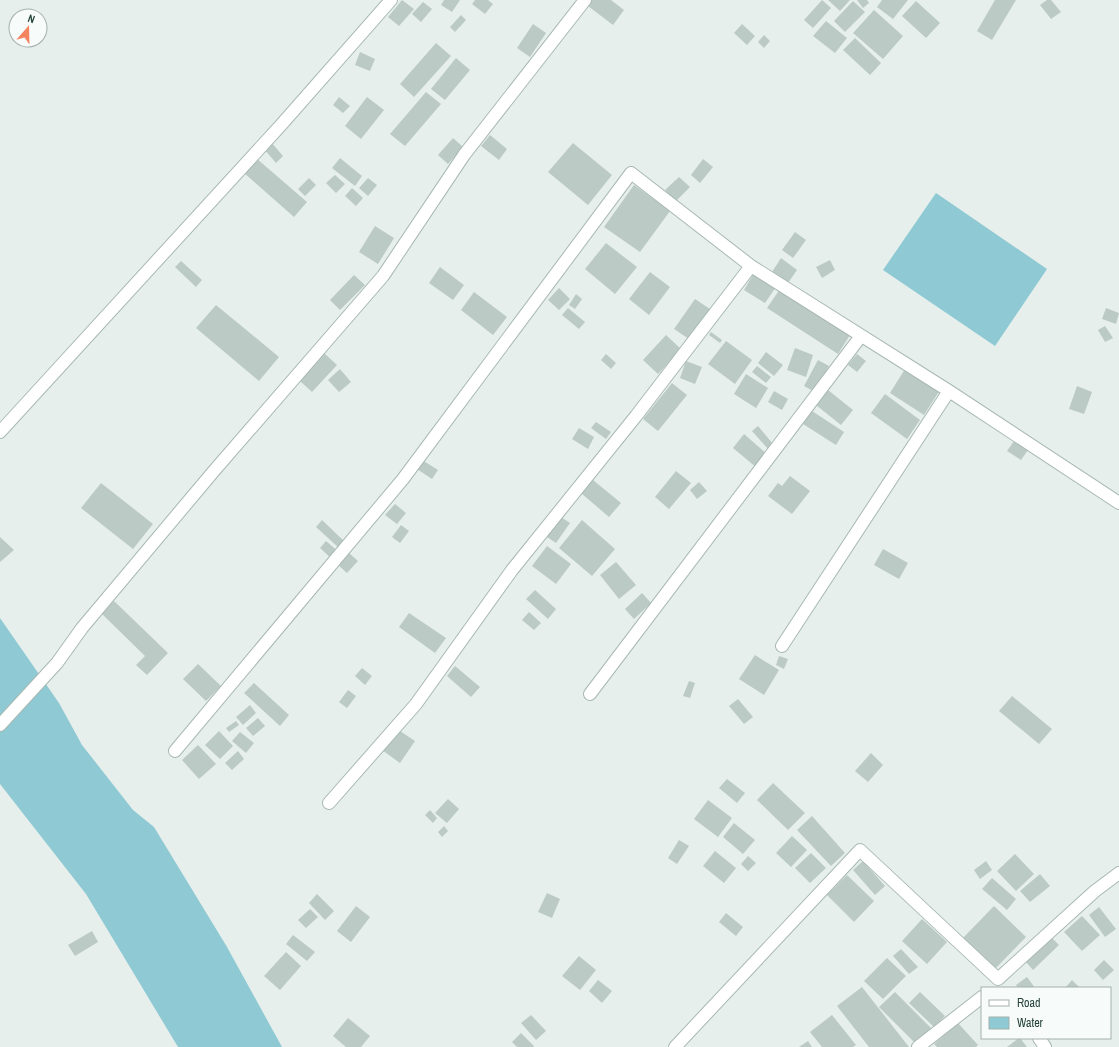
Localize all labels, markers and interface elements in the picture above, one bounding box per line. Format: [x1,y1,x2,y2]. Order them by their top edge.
north arrow [8,8,48,48]
text: N [26,11,37,26]
legend [981,987,1111,1039]
text: Road [1017,995,1041,1011]
text: Water [1017,1015,1044,1031]

